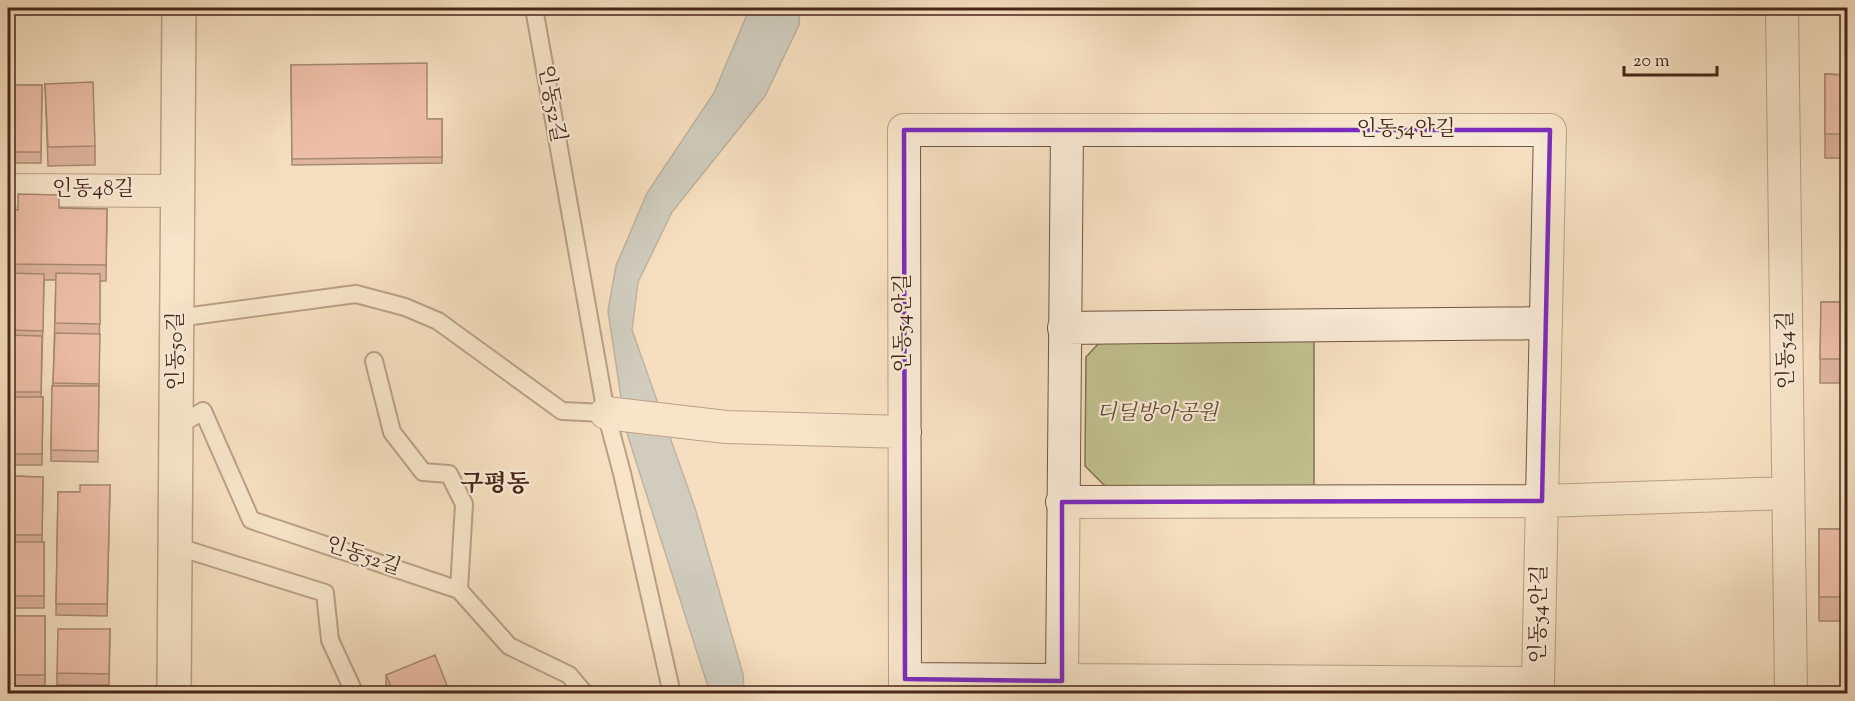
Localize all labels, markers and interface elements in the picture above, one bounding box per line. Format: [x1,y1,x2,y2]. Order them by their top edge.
scale bar [1624,39,1717,77]
text: 20 m [1633,49,1670,75]
street label: 인동52길 [529,63,573,145]
street label: 인동54안길 [1357,115,1455,145]
street label: 인동48길 [52,175,134,205]
street label: 인동54안길 [889,274,919,372]
street label: 인동54길 [1771,310,1803,390]
street label: 인동50길 [162,311,192,391]
park label: 디딜방아공원 [1096,399,1220,429]
district label: 구평동 [460,468,530,502]
street label: 인동52길 [321,530,405,584]
street label: 인동54안길 [1524,564,1556,664]

